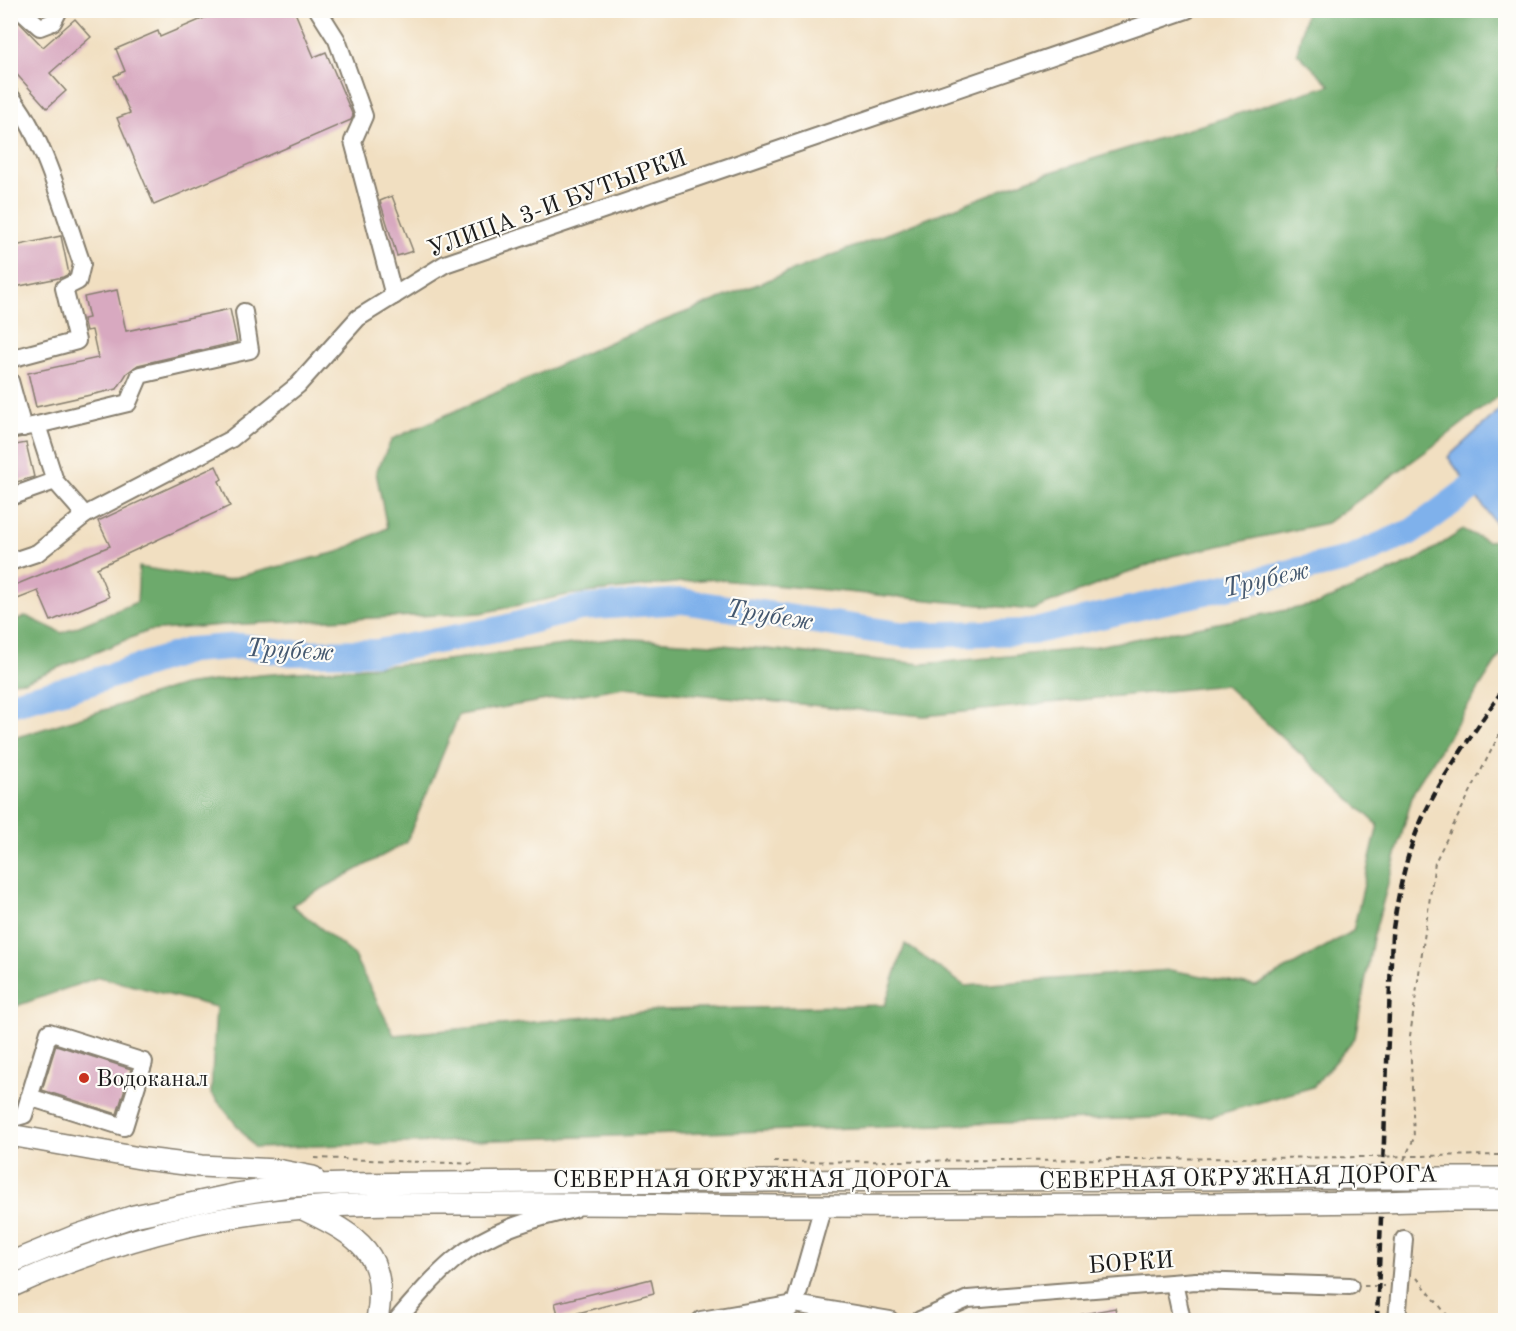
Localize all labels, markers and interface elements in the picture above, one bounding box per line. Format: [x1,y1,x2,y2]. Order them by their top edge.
street label: УЛИЦА 3-И БУТЫРКИ [425,147,690,263]
water label: Трубеж [1221,557,1312,602]
water label: Трубеж [724,596,815,636]
water label: Трубеж [245,636,334,666]
place label: Водоканал [96,1068,208,1092]
marker: Водоканал [77,1071,91,1085]
street label: СЕВЕРНАЯ ОКРУЖНАЯ ДОРОГА [1039,1164,1437,1194]
street label: СЕВЕРНАЯ ОКРУЖНАЯ ДОРОГА [553,1169,951,1193]
street label: БОРКИ [1087,1249,1175,1279]

